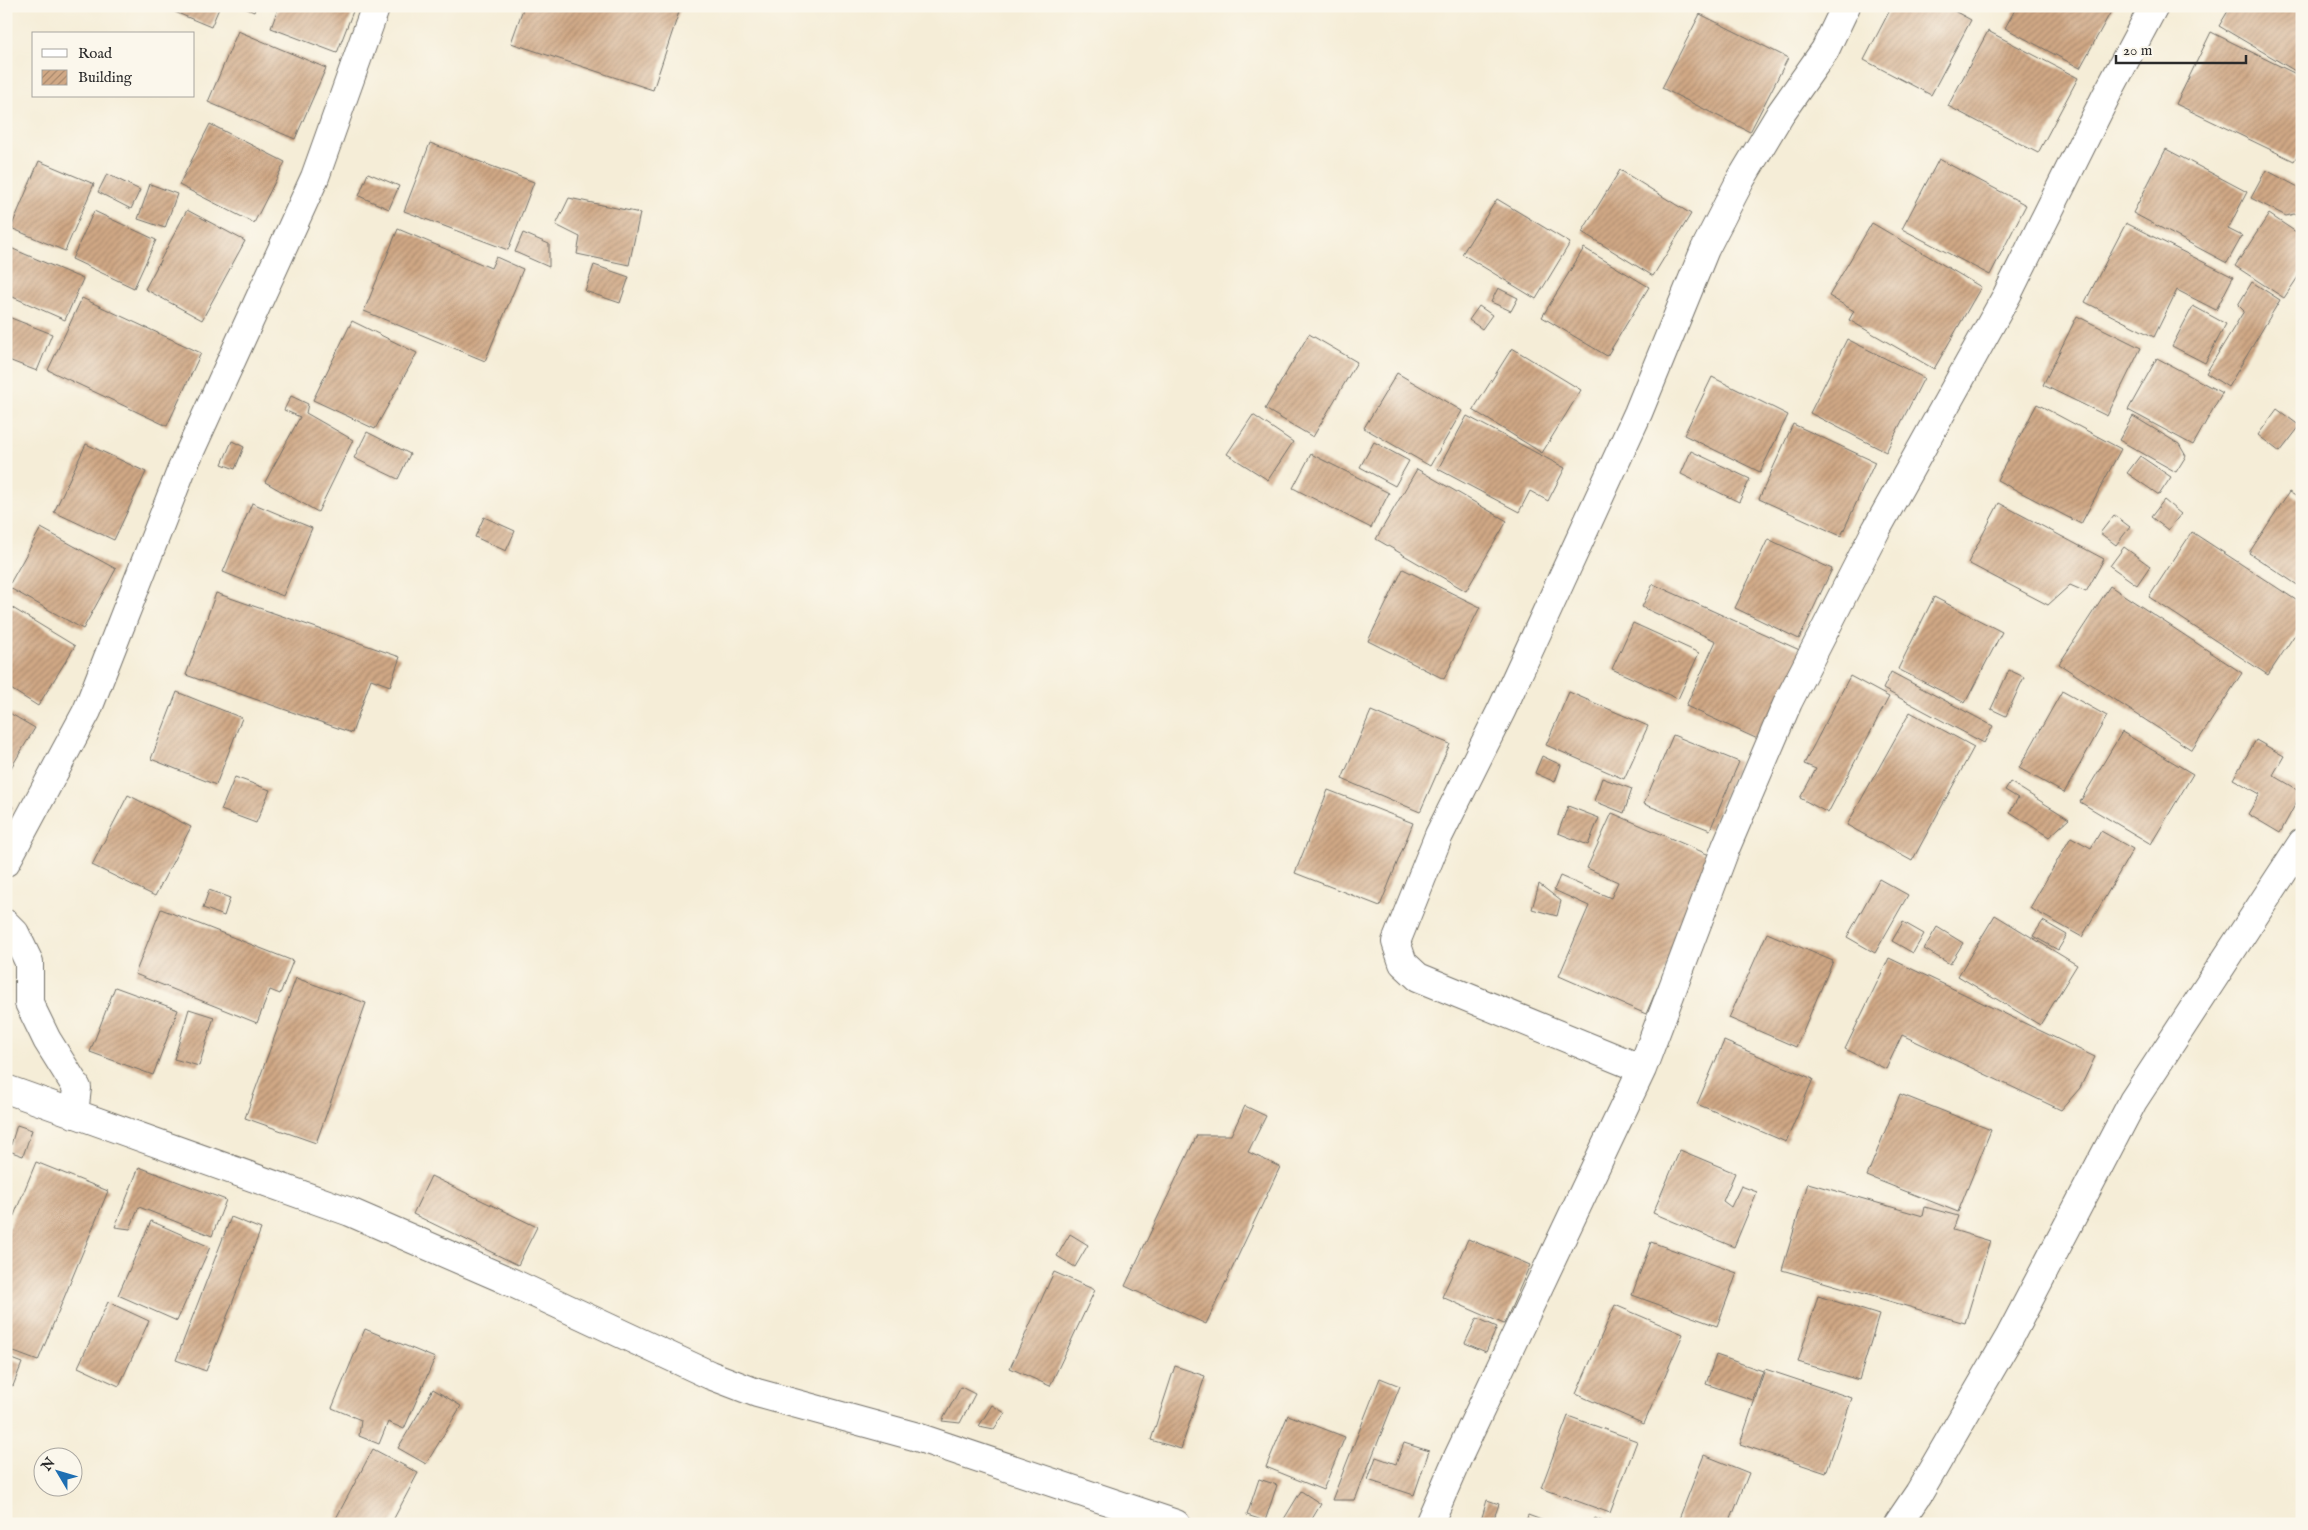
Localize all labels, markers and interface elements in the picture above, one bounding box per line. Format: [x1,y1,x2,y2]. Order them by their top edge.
legend [32,32,195,98]
scale bar [2116,32,2246,64]
text: 20 m [2123,41,2153,60]
text: Road [78,44,113,63]
text: Building [78,68,133,87]
north arrow [32,1448,82,1498]
text: N [37,1454,59,1476]

